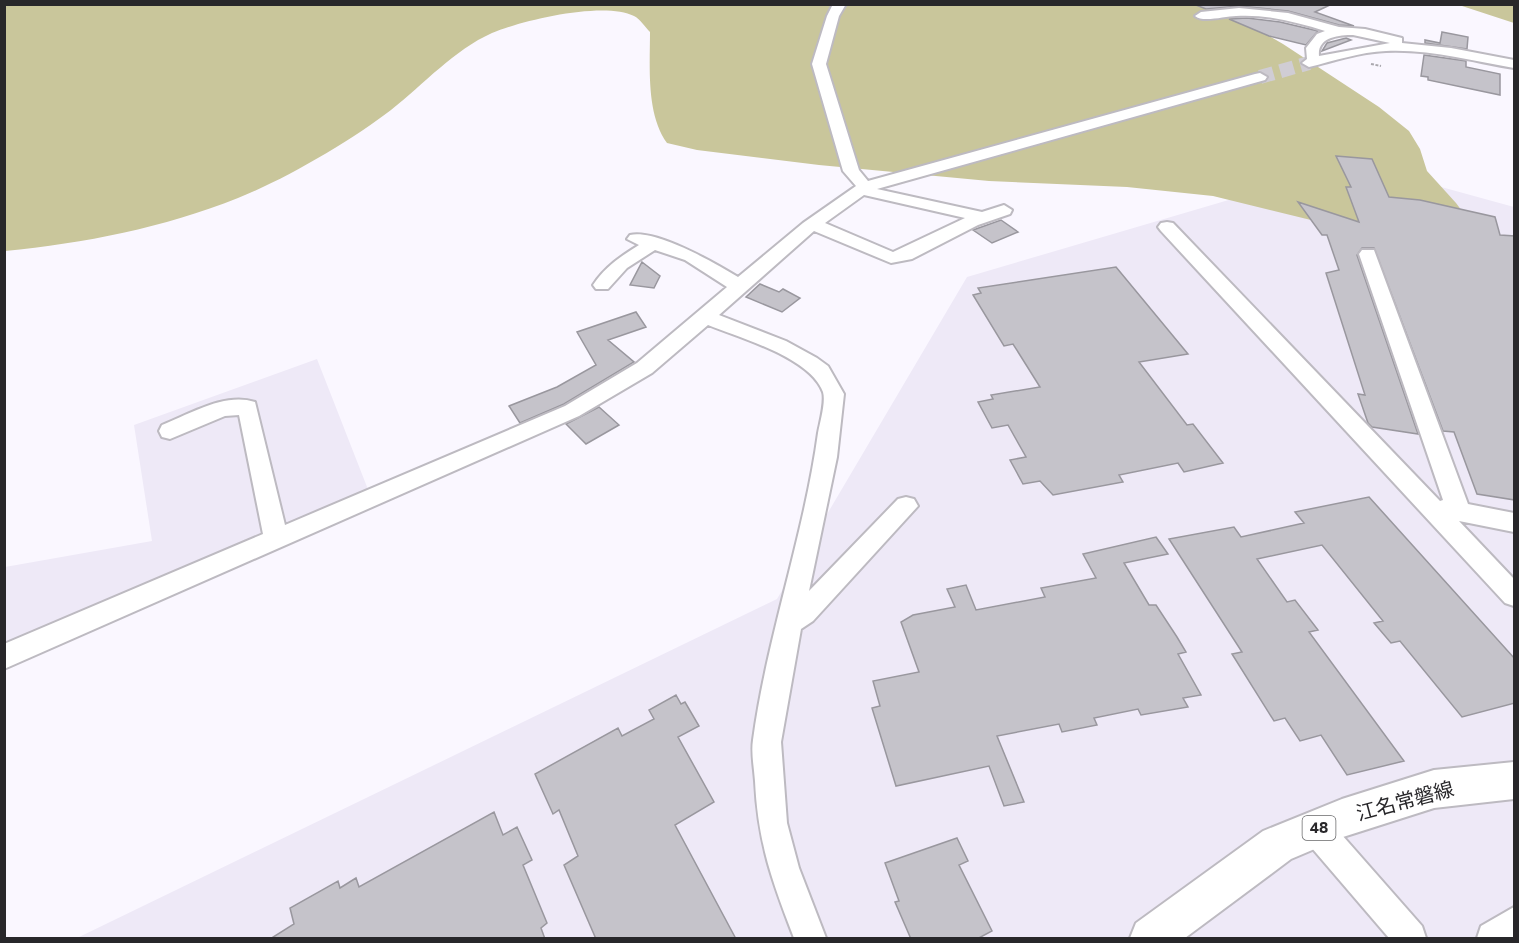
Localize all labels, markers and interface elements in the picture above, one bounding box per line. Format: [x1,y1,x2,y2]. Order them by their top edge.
street label: 江名常磐線 [1353,776,1456,825]
road number: 48 [1302,816,1336,840]

